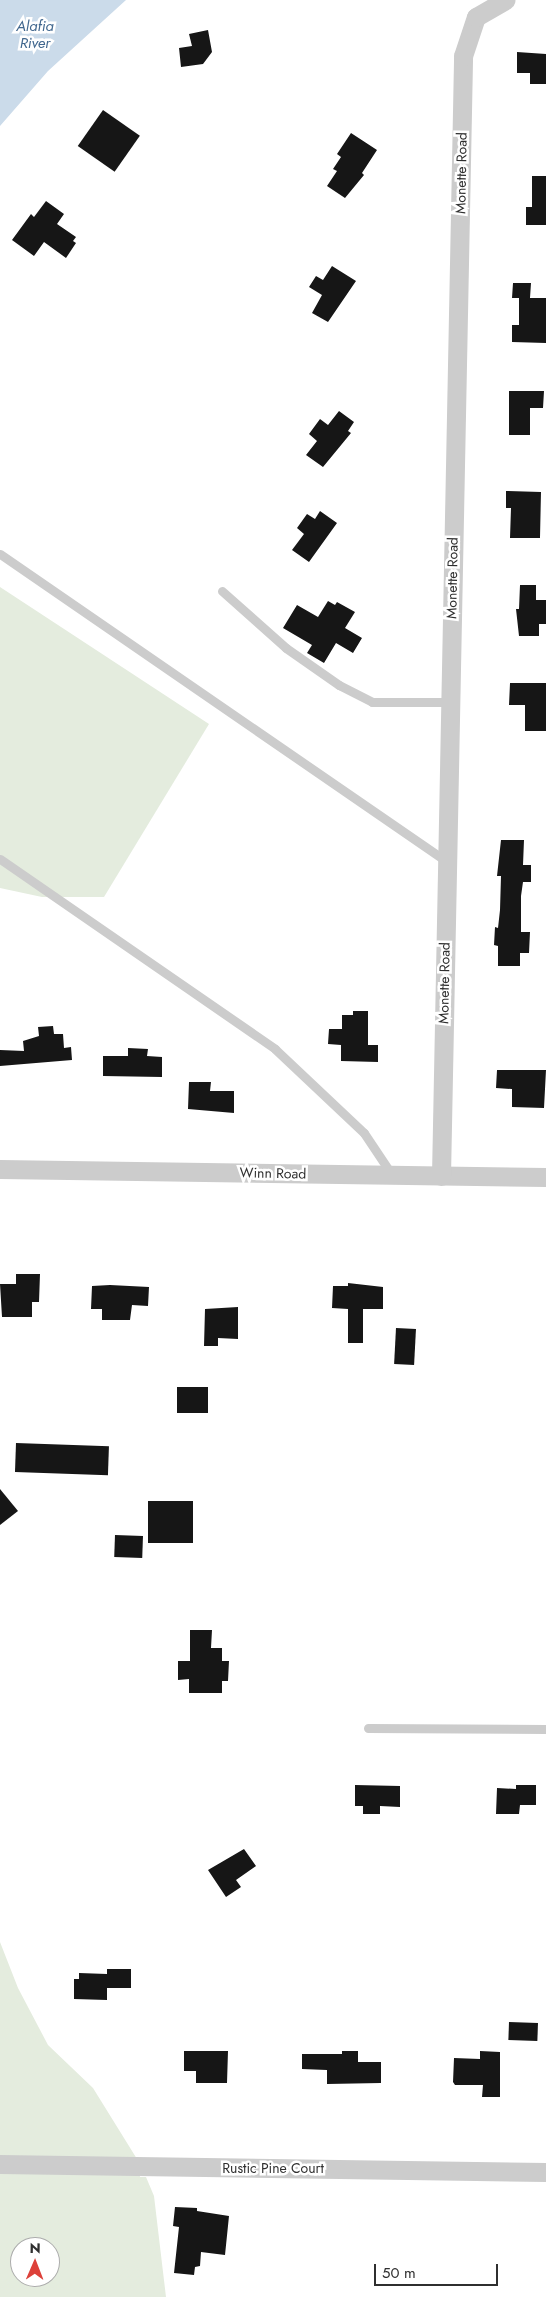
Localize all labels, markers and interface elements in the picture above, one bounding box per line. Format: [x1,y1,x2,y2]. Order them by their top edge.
water label: Alafia River [16,17,54,52]
street label: Monette Road [452,132,470,214]
street label: Monette Road [443,537,461,619]
street label: Monette Road [435,942,453,1024]
street label: Winn Road [240,1164,306,1182]
street label: Rustic Pine Court [222,2160,324,2176]
north arrow [10,2237,60,2287]
text: N [30,2238,41,2258]
scale bar [376,2254,500,2286]
text: 50 m [382,2262,416,2284]

